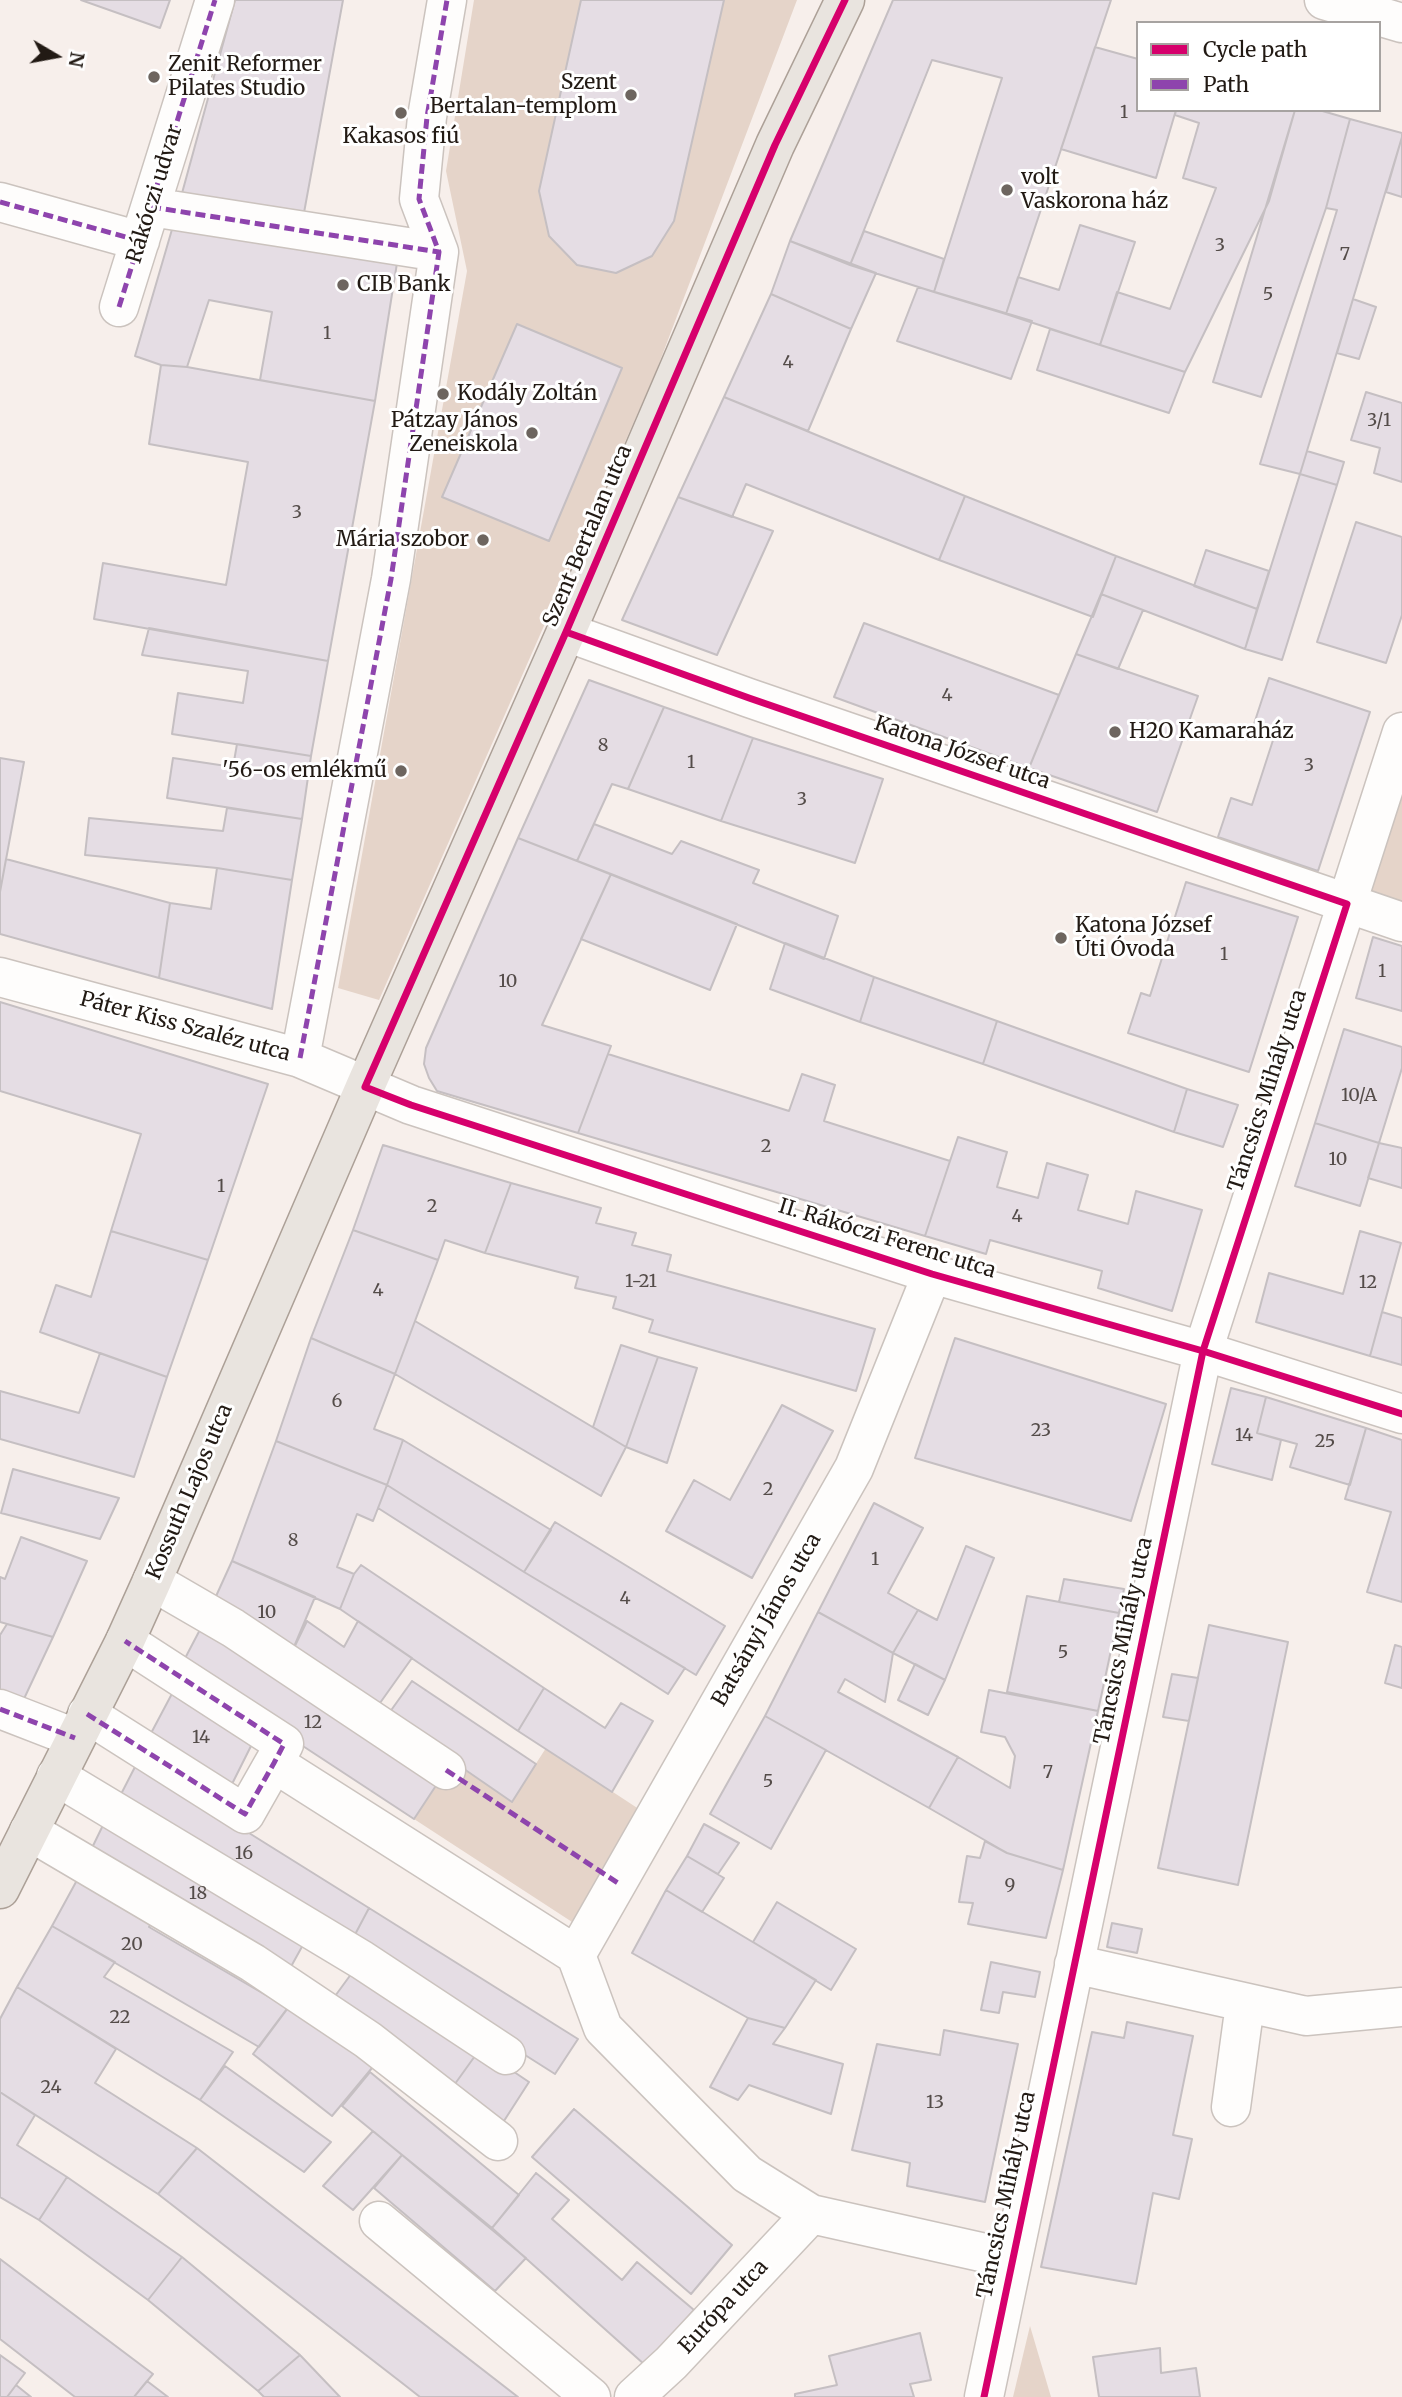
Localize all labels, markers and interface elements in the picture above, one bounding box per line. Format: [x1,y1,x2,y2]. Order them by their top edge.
north arrow [21,21,91,91]
legend [1136,21,1381,112]
text: Cycle path [1203,36,1307,63]
text: N [64,50,90,69]
place label: Zenit Reformer Pilates Studio [168,52,322,102]
marker: Zenit Reformer Pilates Studio [146,69,162,85]
place label: Szent Bertalan-templom [430,70,617,120]
text: Path [1203,71,1249,98]
marker: Szent Bertalan-templom [623,87,639,103]
house number: 1 [1120,102,1128,124]
marker: Kakasos fiú [393,105,409,121]
street label: Rákóczi udvar [122,122,188,266]
place label: Kakasos fiú [343,124,459,150]
place label: volt Vaskorona ház [1021,165,1168,215]
marker: volt Vaskorona ház [999,182,1015,198]
house number: 3 [1215,235,1225,257]
house number: 7 [1340,244,1350,266]
place label: CIB Bank [357,272,451,298]
marker: CIB Bank [335,277,351,293]
house number: 5 [1263,284,1273,306]
house number: 1 [323,323,331,345]
house number: 4 [782,352,794,374]
place label: Kodály Zoltán [457,381,597,407]
marker: Kodály Zoltán [435,386,451,402]
place label: Pátzay János Zeneiskola [391,408,518,458]
house number: 3/1 [1367,410,1391,432]
marker: Pátzay János Zeneiskola [524,425,540,441]
street label: Szent Bertalan utca [538,441,638,631]
house number: 3 [292,502,302,524]
place label: Mária szobor [336,527,469,553]
marker: Mária szobor [475,532,491,548]
house number: 4 [941,685,953,707]
street label: Katona József utca [871,711,1053,795]
place label: H2O Kamaraház [1129,719,1294,745]
marker: H2O Kamaraház [1107,724,1123,740]
house number: 8 [598,735,608,757]
house number: 1 [687,752,695,774]
house number: 3 [1304,755,1314,777]
place label: '56-os emlékmű [222,758,387,784]
marker: '56-os emlékmű [393,763,409,779]
house number: 3 [797,789,807,811]
place label: Katona József Úti Óvoda [1075,913,1211,963]
marker: Katona József Úti Óvoda [1053,930,1069,946]
house number: 1 [1220,944,1228,966]
house number: 1 [1378,961,1386,983]
house number: 10 [499,971,517,993]
street label: Páter Kiss Szaléz utca [77,987,293,1067]
street label: Táncsics Mihály utca [1223,987,1313,1195]
house number: 10/A [1341,1085,1377,1107]
house number: 2 [761,1136,771,1158]
house number: 10 [1329,1149,1347,1171]
house number: 1 [217,1176,225,1198]
street label: II. Rákóczi Ferenc utca [775,1194,999,1284]
house number: 2 [427,1196,437,1218]
house number: 4 [1011,1206,1023,1228]
house number: 1-21 [625,1271,657,1293]
house number: 12 [1359,1272,1377,1294]
house number: 4 [372,1280,384,1302]
house number: 6 [332,1391,342,1413]
street label: Kossuth Lajos utca [142,1400,238,1584]
house number: 23 [1031,1420,1051,1442]
house number: 14 [1235,1425,1253,1447]
house number: 25 [1315,1431,1335,1453]
house number: 2 [763,1479,773,1501]
street label: Batsányi János utca [707,1529,827,1711]
house number: 8 [288,1530,298,1552]
street label: Táncsics Mihály utca [1090,1535,1158,1747]
house number: 1 [871,1549,879,1571]
house number: 4 [619,1588,631,1610]
house number: 10 [258,1602,276,1624]
house number: 5 [1058,1642,1068,1664]
house number: 12 [304,1712,322,1734]
house number: 14 [192,1727,210,1749]
house number: 7 [1043,1762,1053,1784]
house number: 5 [763,1771,773,1793]
house number: 16 [235,1843,253,1865]
house number: 9 [1005,1875,1015,1897]
house number: 18 [189,1883,207,1905]
house number: 20 [121,1934,143,1956]
house number: 22 [109,2007,131,2029]
house number: 24 [40,2077,62,2099]
street label: Táncsics Mihály utca [973,2089,1041,2301]
house number: 13 [926,2092,944,2114]
street label: Európa utca [674,2255,774,2359]

